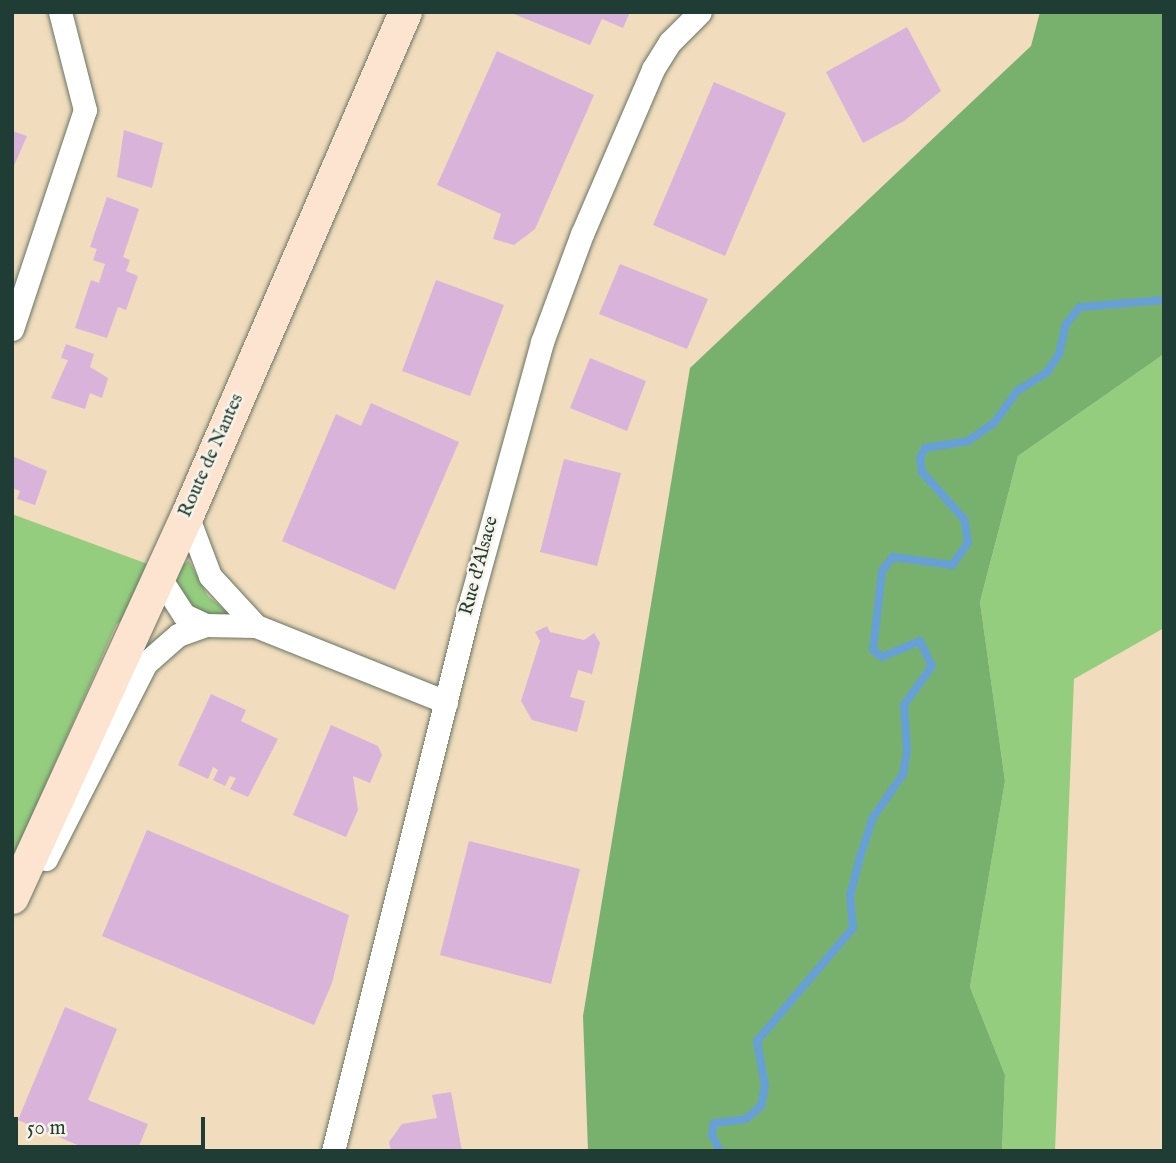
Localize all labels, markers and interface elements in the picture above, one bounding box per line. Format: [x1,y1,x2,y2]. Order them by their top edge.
street label: Route de Nantes [175,391,249,521]
street label: Rue d'Alsace [456,514,504,618]
scale bar [18,1104,208,1148]
text: 50 m [27,1115,66,1142]

